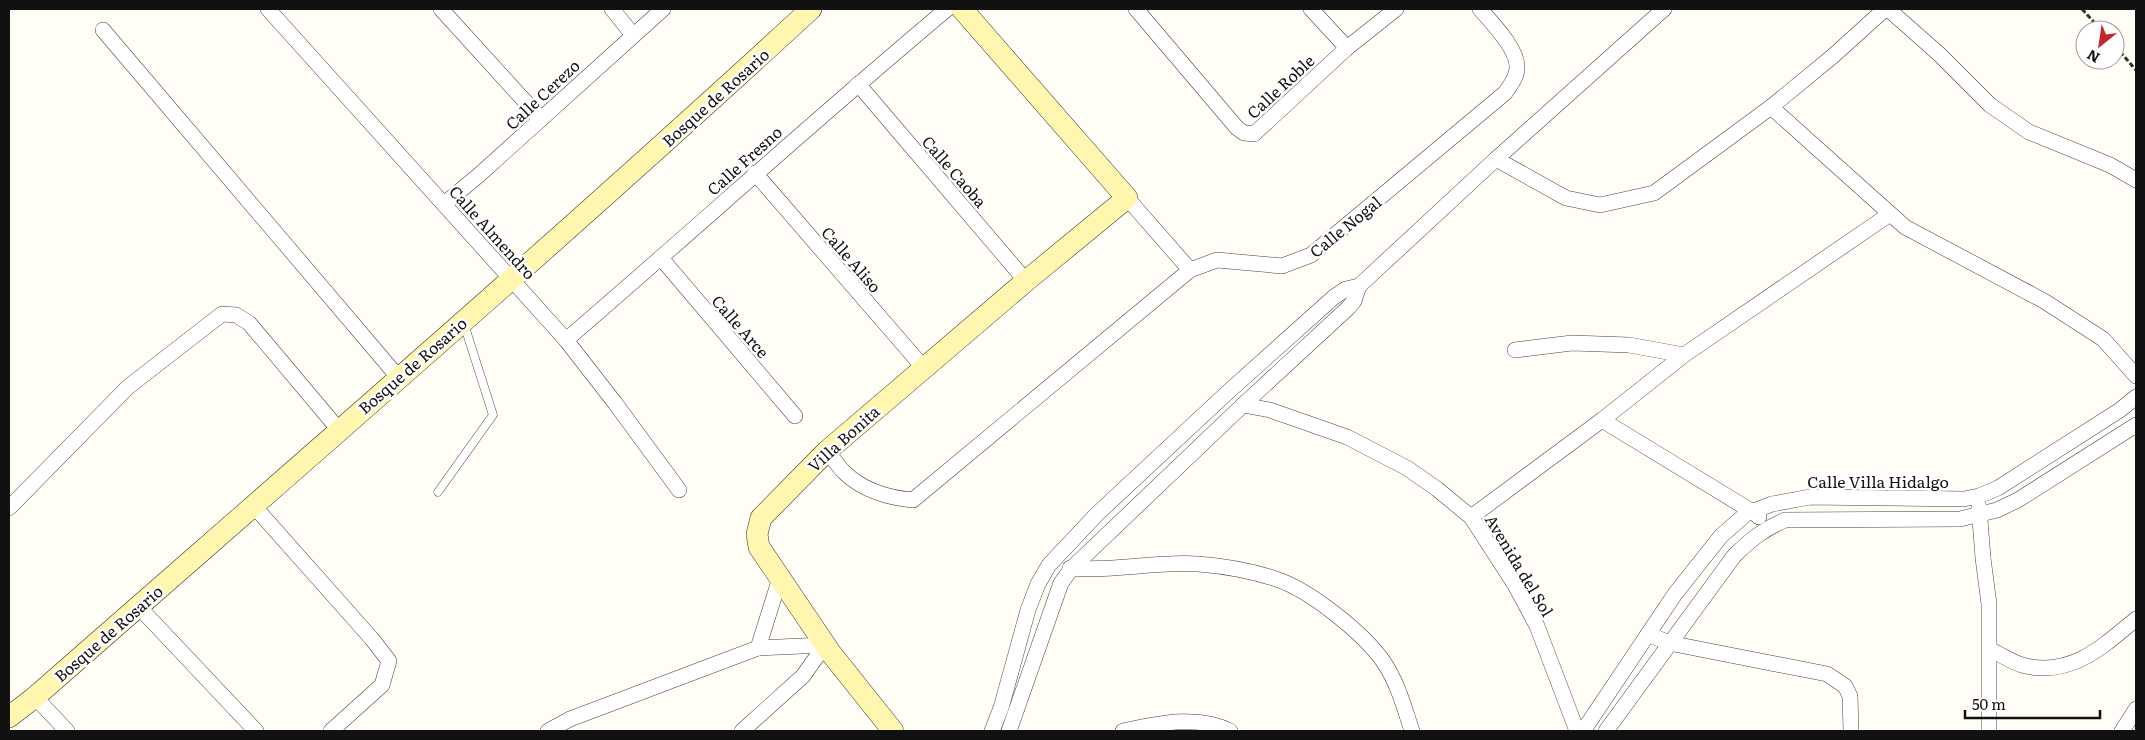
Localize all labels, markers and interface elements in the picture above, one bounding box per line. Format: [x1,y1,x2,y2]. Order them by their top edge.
north arrow [2075,20,2125,70]
street label: Bosque de Rosario [656,42,774,152]
text: N [2083,45,2103,69]
street label: Calle Roble [1241,48,1319,124]
street label: Calle Cerezo [500,53,584,135]
street label: Calle Fresno [701,120,787,200]
street label: Calle Caoba [917,130,993,213]
street label: Calle Almendro [444,180,542,284]
street label: Calle Nogal [1304,189,1386,263]
street label: Calle Aliso [816,221,888,297]
street label: Calle Arce [707,289,775,363]
street label: Bosque de Rosario [352,311,472,419]
street label: Villa Bonita [802,399,885,477]
street label: Calle Villa Hidalgo [1807,469,1949,493]
street label: Avenida del Sol [1480,509,1560,621]
street label: Bosque de Rosario [48,579,168,687]
scale bar [1965,688,2100,720]
text: 50 m [1972,692,2006,715]

